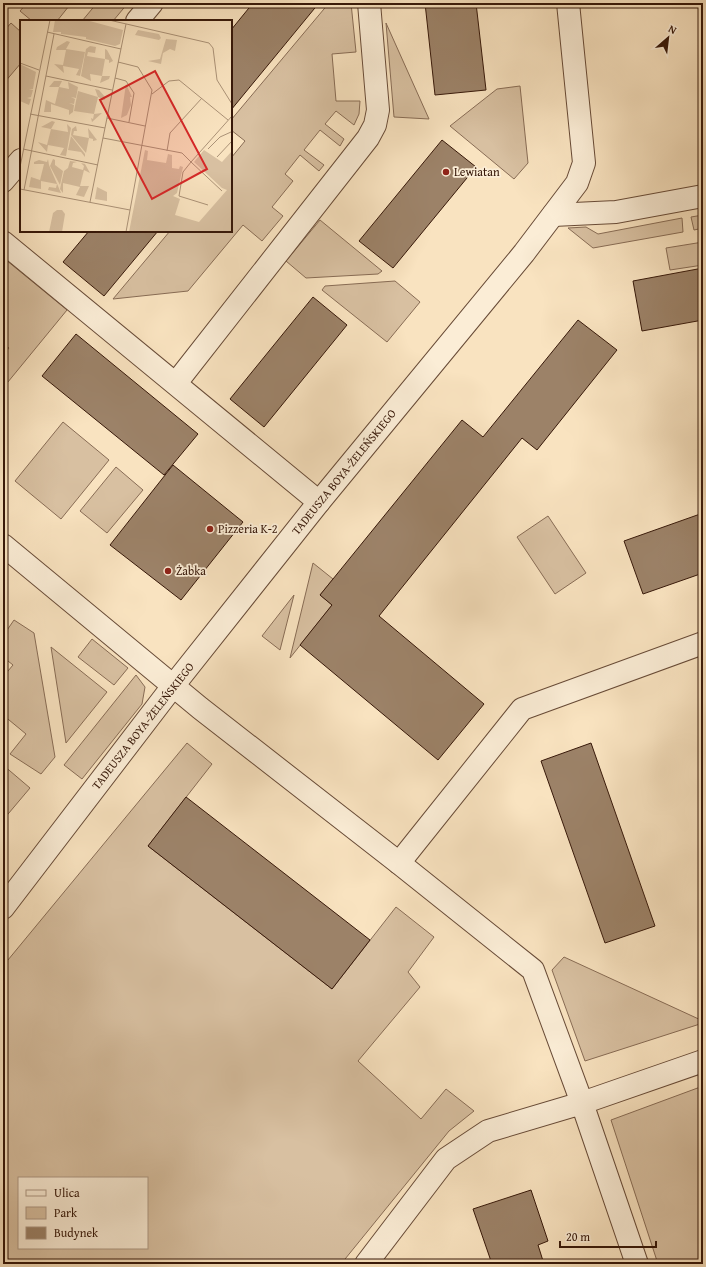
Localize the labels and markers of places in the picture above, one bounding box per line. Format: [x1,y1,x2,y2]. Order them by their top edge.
place label: Lewiatan [454,163,500,180]
marker: Lewiatan [441,167,451,177]
place label: Pizzeria K-2 [218,520,278,537]
marker: Pizzeria K-2 [205,524,215,534]
place label: Żabka [176,562,206,579]
marker: Żabka [163,566,173,576]

